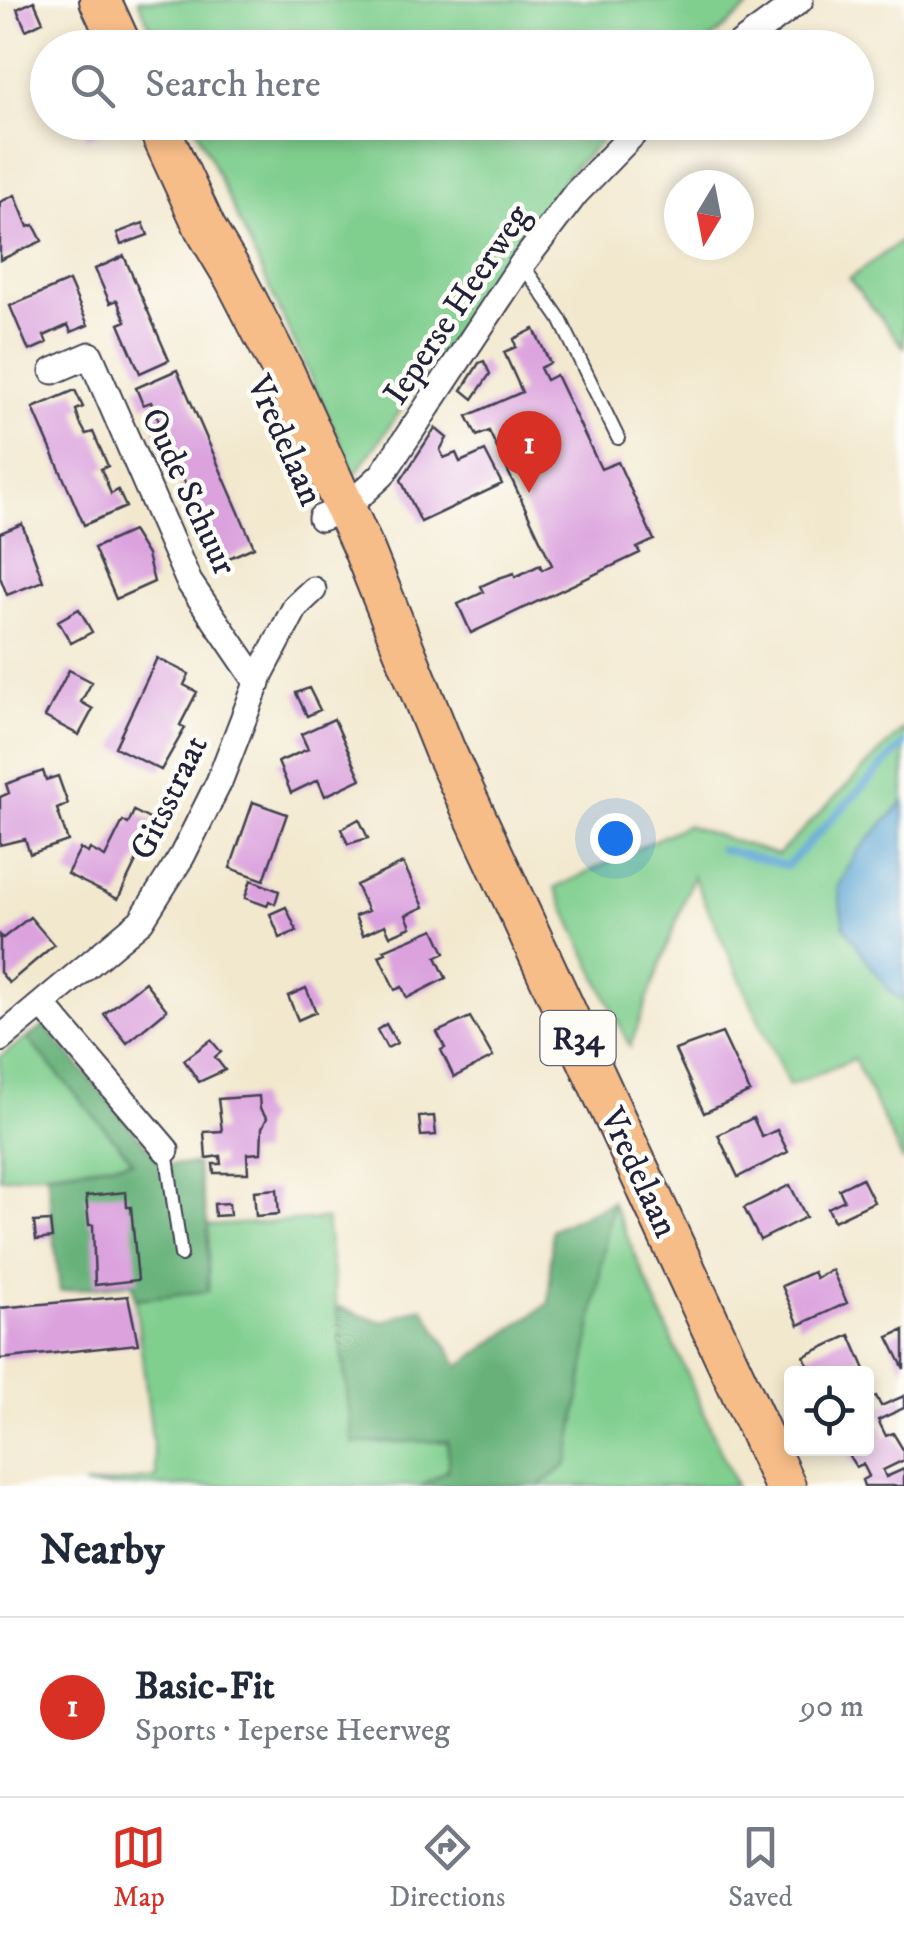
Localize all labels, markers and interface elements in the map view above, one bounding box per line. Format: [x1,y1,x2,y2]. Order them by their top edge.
search box [30,30,874,140]
icon: search [65,58,120,113]
text: Search here [145,61,321,109]
north arrow [664,170,754,260]
street label: Ieperse Heerweg [374,196,541,414]
street label: Vredelaan [236,368,332,513]
street label: Oude Schuur [130,401,246,583]
pin: 1 [496,410,562,493]
street label: Gitsstraat [121,728,219,867]
your location [590,813,641,864]
road number: R34 [540,1011,616,1065]
street label: Vredelaan [589,1100,687,1245]
map controls [784,1366,874,1456]
button: locate [784,1366,874,1456]
text: Nearby [40,1525,164,1577]
text: Basic-Fit [135,1663,275,1711]
text: 1 [67,1687,78,1727]
text: 90 m [800,1687,864,1727]
text: Sports · Ieperse Heerweg [135,1711,450,1751]
tab: Map [111,1820,166,1915]
tab: Directions [389,1820,505,1915]
tab: Saved [728,1820,793,1915]

